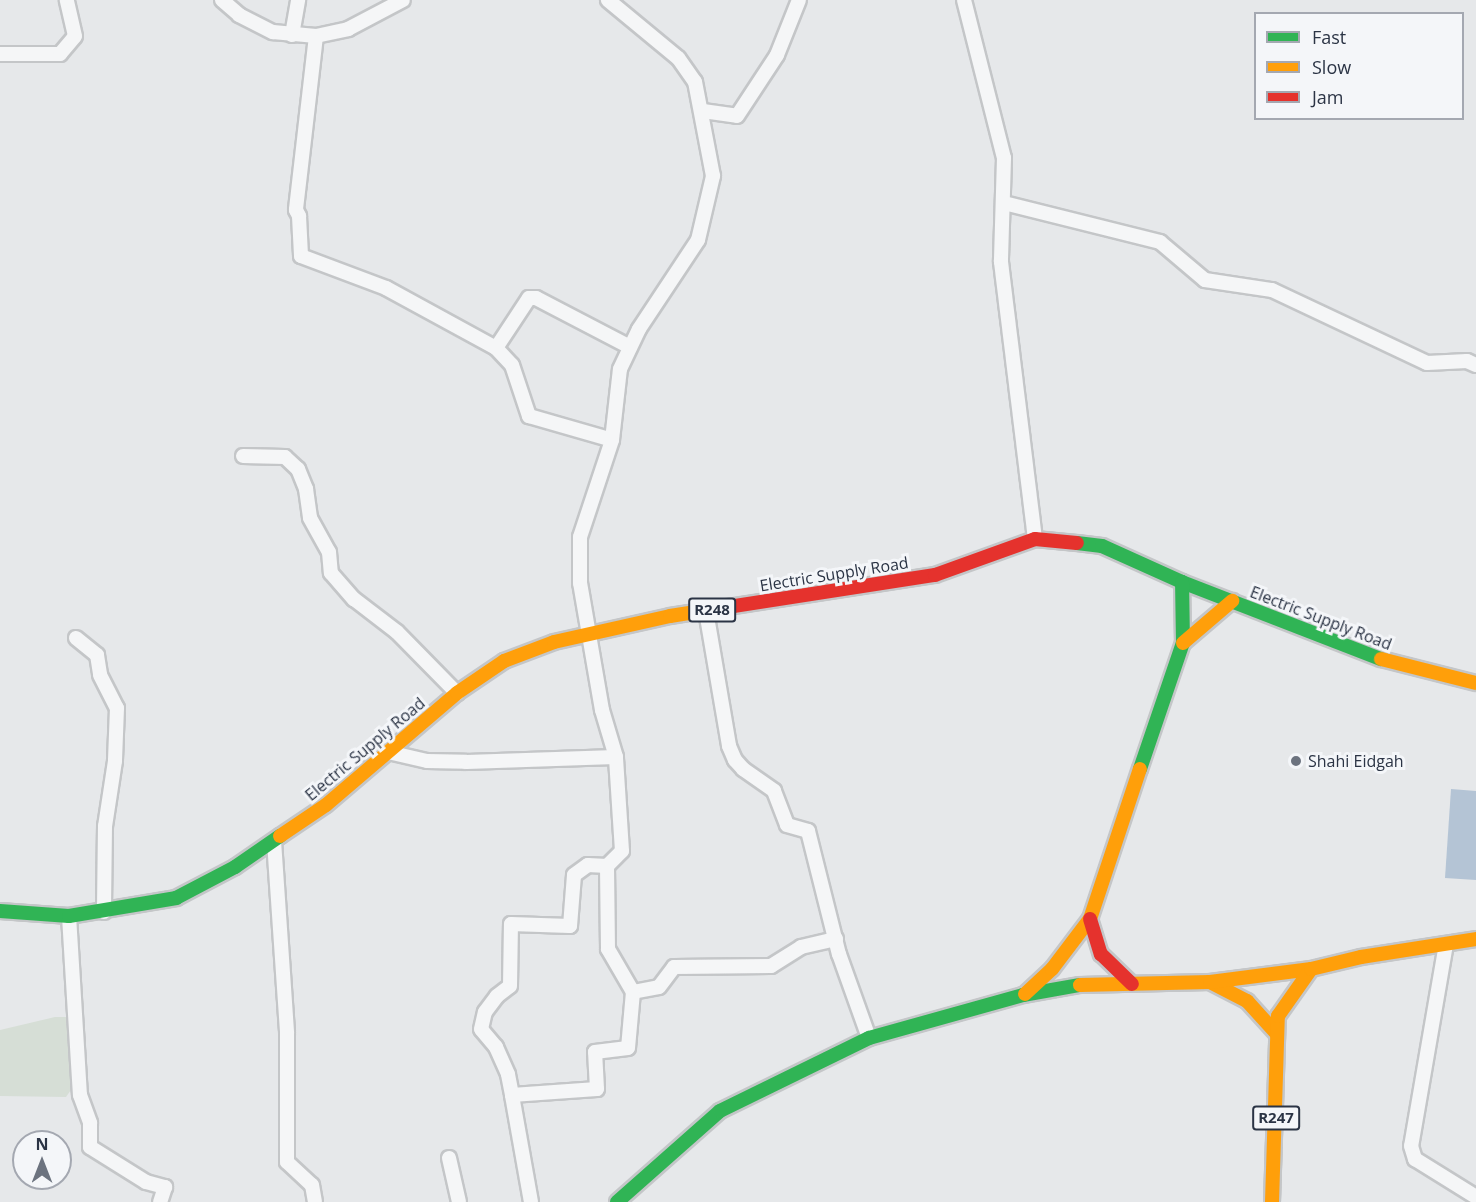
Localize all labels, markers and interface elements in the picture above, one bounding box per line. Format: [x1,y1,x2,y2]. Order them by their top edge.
legend [1254,12,1464,120]
text: Fast [1312,25,1346,49]
text: Slow [1312,55,1351,79]
text: Jam [1312,85,1344,109]
street label: Electric Supply Road [758,553,910,595]
street label: Electric Supply Road [1247,582,1395,654]
road number: R248 [688,598,736,622]
street label: Electric Supply Road [301,693,429,805]
place label: Shahi Eidgah [1308,751,1404,771]
marker: Shahi Eidgah [1289,754,1303,768]
road number: R247 [1252,1106,1300,1130]
north arrow [12,1130,72,1190]
text: N [35,1133,49,1155]

